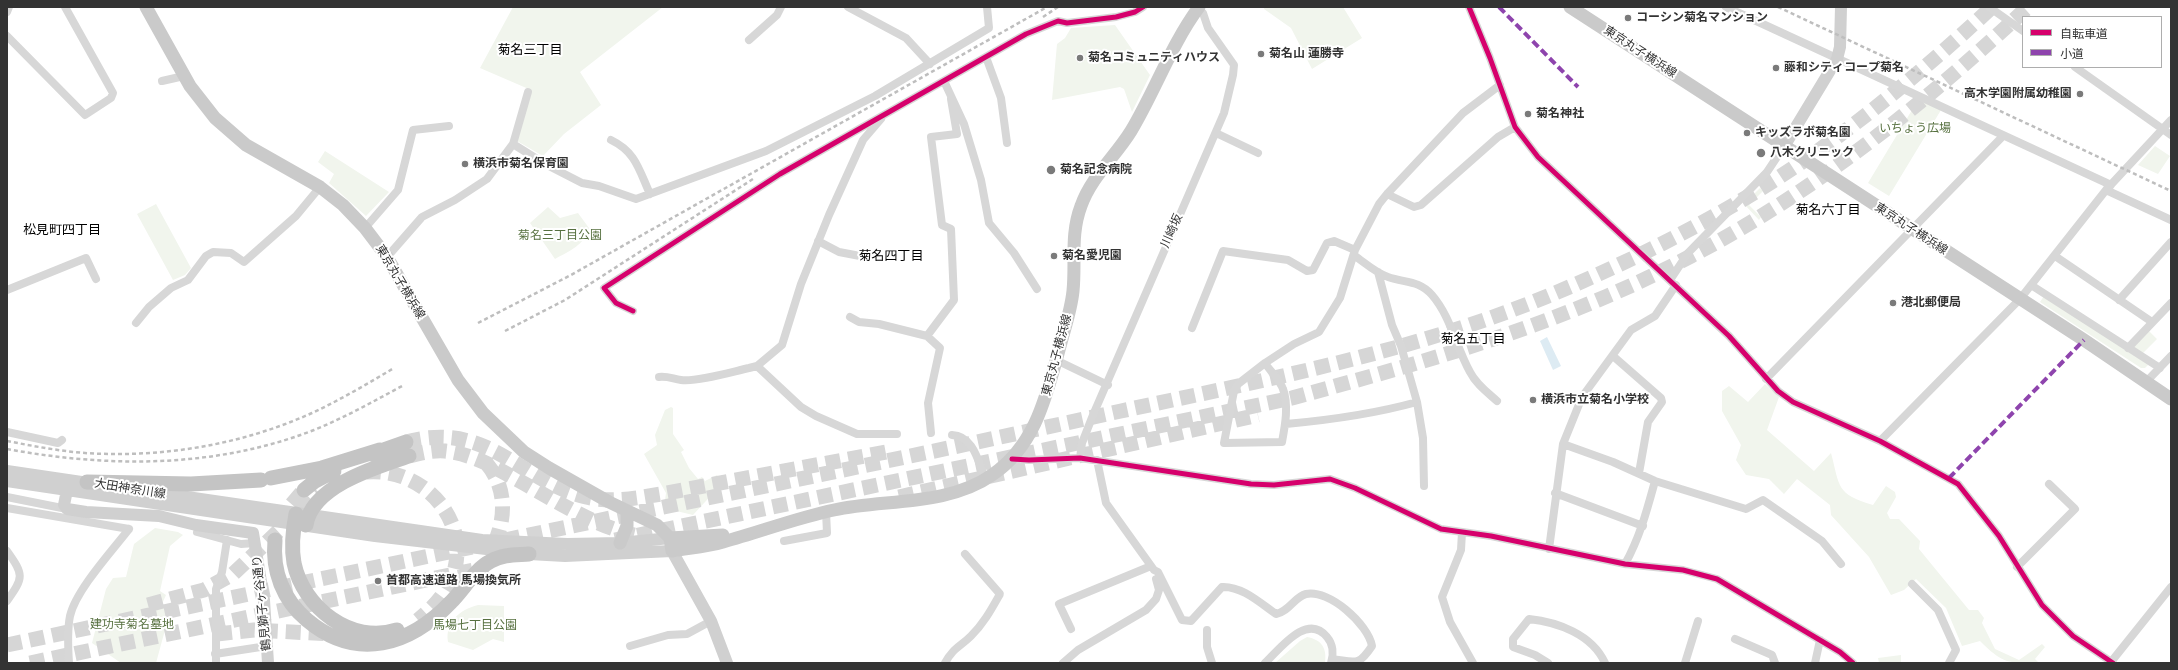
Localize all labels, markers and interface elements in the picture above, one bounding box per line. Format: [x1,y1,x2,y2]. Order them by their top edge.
place label: コーシン菊名マンション [1636,11,1768,25]
marker: コーシン菊名マンション [1623,13,1633,23]
legend [2022,16,2162,68]
street label: 東京丸子横浜線 [1601,23,1679,81]
text: 自転車道 [2060,26,2108,41]
district label: 菊名三丁目 [498,42,562,58]
text: 小道 [2060,46,2084,61]
place label: 菊名山 蓮勝寺 [1269,47,1344,61]
marker: 菊名山 蓮勝寺 [1256,49,1266,59]
place label: 菊名コミュニティハウス [1088,51,1220,65]
marker: 菊名コミュニティハウス [1075,53,1085,63]
place label: 藤和シティコープ菊名 [1784,61,1904,75]
marker: 藤和シティコープ菊名 [1771,63,1781,73]
place label: 高木学園附属幼稚園 [1964,87,2072,101]
marker: 高木学園附属幼稚園 [2075,89,2085,99]
place label: 菊名神社 [1536,107,1584,121]
marker: 菊名神社 [1523,109,1533,119]
park label: いちょう広場 [1879,122,1951,136]
place label: キッズラボ菊名園 [1755,126,1851,140]
marker: キッズラボ菊名園 [1742,128,1752,138]
place label: 八木クリニック [1770,146,1854,160]
marker: 八木クリニック [1755,147,1767,159]
place label: 横浜市菊名保育園 [473,157,569,171]
marker: 横浜市菊名保育園 [460,159,470,169]
place label: 菊名記念病院 [1060,163,1132,177]
marker: 菊名記念病院 [1045,164,1057,176]
street label: 東京丸子横浜線 [1872,200,1950,258]
district label: 菊名六丁目 [1796,202,1860,218]
street label: 川崎坂 [1158,212,1186,250]
district label: 松見町四丁目 [23,222,101,238]
park label: 菊名三丁目公園 [518,229,602,243]
street label: 東京丸子横浜線 [372,242,428,322]
district label: 菊名四丁目 [859,248,923,264]
place label: 菊名愛児園 [1062,249,1122,263]
marker: 菊名愛児園 [1049,251,1059,261]
place label: 港北郵便局 [1901,296,1961,310]
marker: 港北郵便局 [1888,298,1898,308]
street label: 東京丸子横浜線 [1039,313,1075,397]
district label: 菊名五丁目 [1441,331,1505,347]
place label: 横浜市立菊名小学校 [1541,393,1649,407]
marker: 横浜市立菊名小学校 [1528,395,1538,405]
street label: 大田神奈川線 [93,476,167,502]
street label: 鶴見獅子ヶ谷通り [250,555,274,651]
place label: 首都高速道路 馬場換気所 [386,574,521,588]
marker: 首都高速道路 馬場換気所 [373,576,383,586]
park label: 建功寺菊名墓地 [90,618,174,632]
park label: 馬場七丁目公園 [433,619,517,633]

